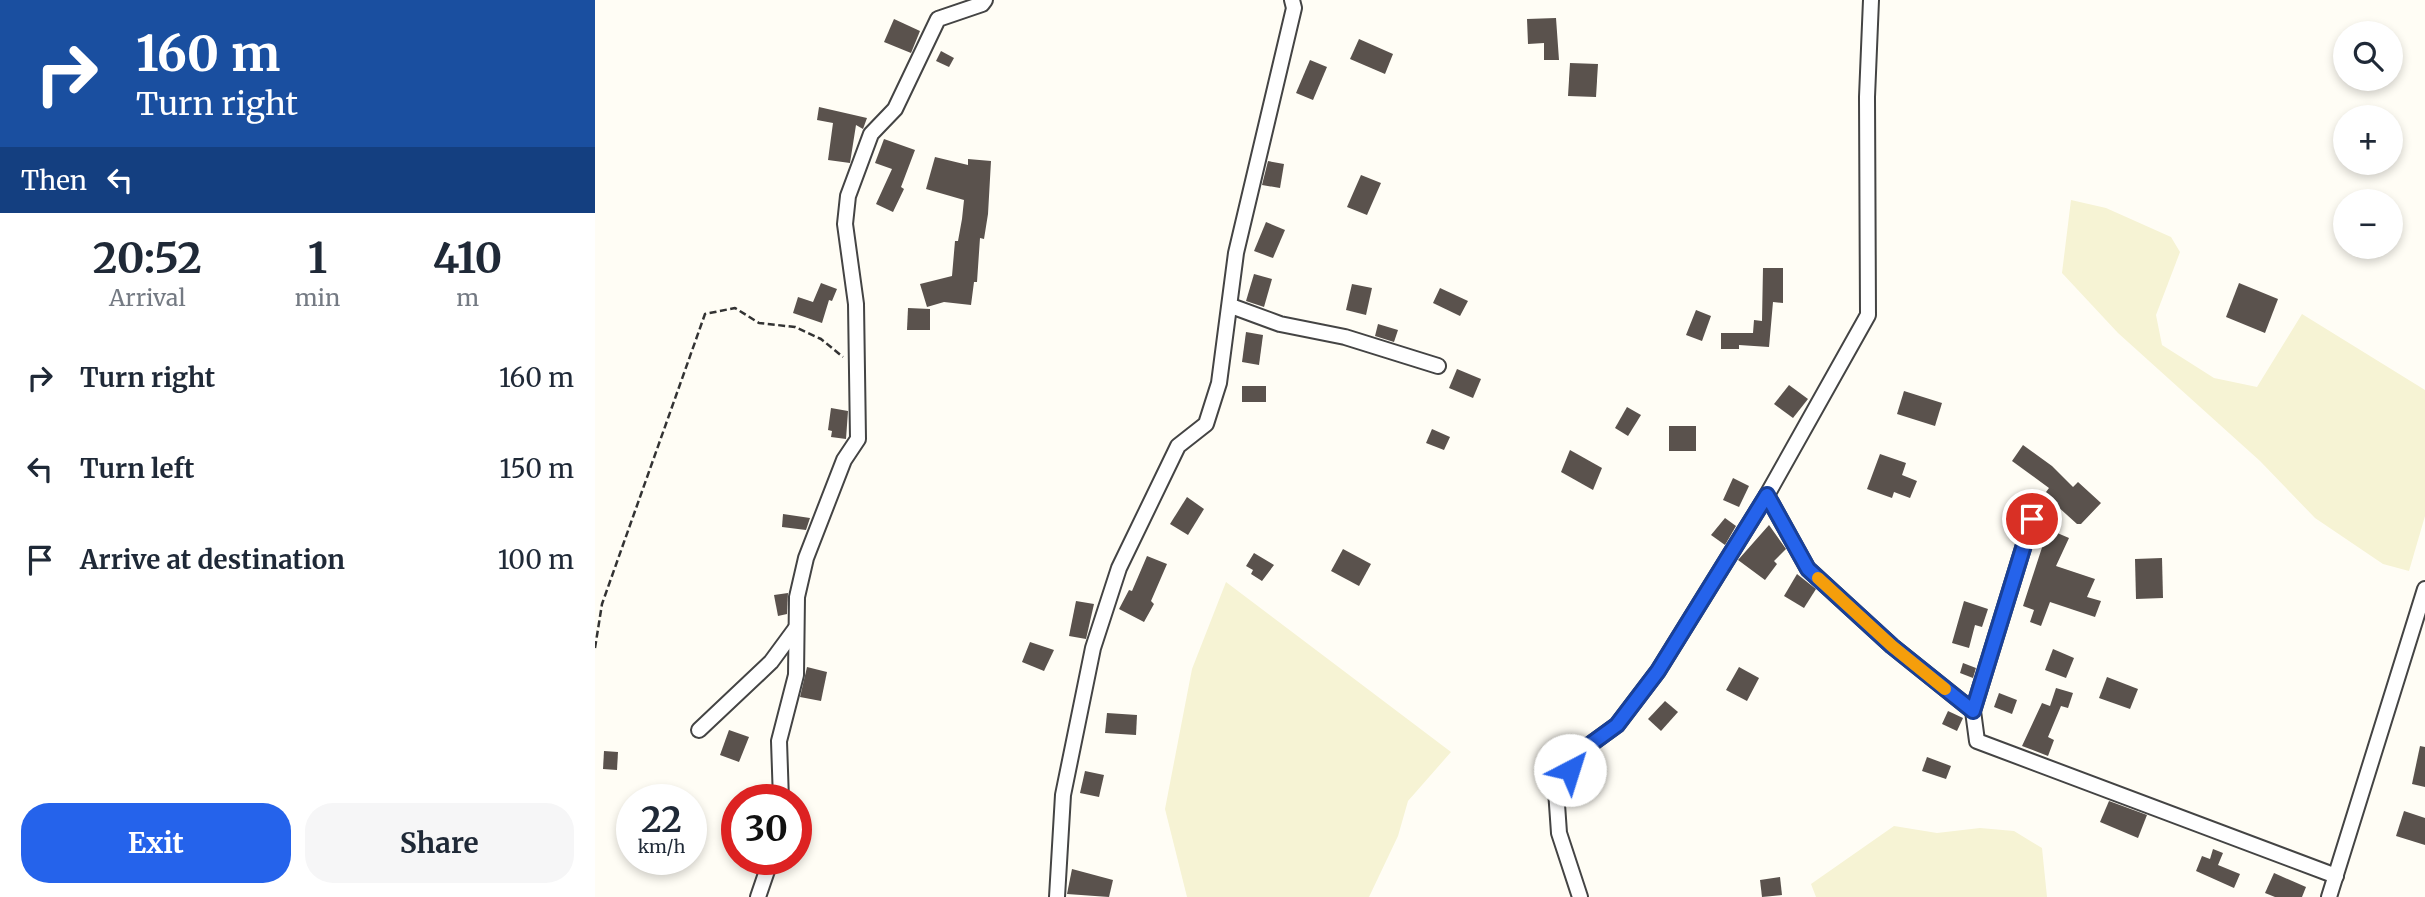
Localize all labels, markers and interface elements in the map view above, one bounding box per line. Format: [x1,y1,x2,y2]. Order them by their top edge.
map controls [2333,21,2403,259]
button: search [2333,21,2403,91]
text: 160 m [136,23,280,84]
icon: right [21,28,112,119]
text: Turn right [136,84,298,124]
button: + [2333,105,2403,175]
icon: left [101,161,139,199]
text: Then [21,164,87,197]
button: − [2333,189,2403,259]
text: 20:52 [93,232,202,284]
text: 1 [308,232,327,284]
text: 410 [433,232,502,284]
text: Arrival [109,283,186,312]
text: min [295,283,340,312]
text: m [456,283,479,312]
icon: right [21,359,59,397]
text: Turn right [80,361,215,394]
text: 160 m [499,361,574,394]
icon: left [21,450,59,488]
text: Turn left [80,452,194,485]
text: 150 m [500,452,574,485]
pin [2002,489,2062,549]
icon: arrive [2013,500,2051,538]
icon: arrive [21,541,59,579]
text: Arrive at destination [80,543,345,576]
text: 100 m [498,543,574,576]
position arrow [1533,733,1607,807]
speed limit sign: 30 [721,784,812,875]
text: 22 [641,798,682,842]
button: Exit [21,803,291,883]
button: Share [305,803,574,883]
text: km/h [638,835,685,858]

